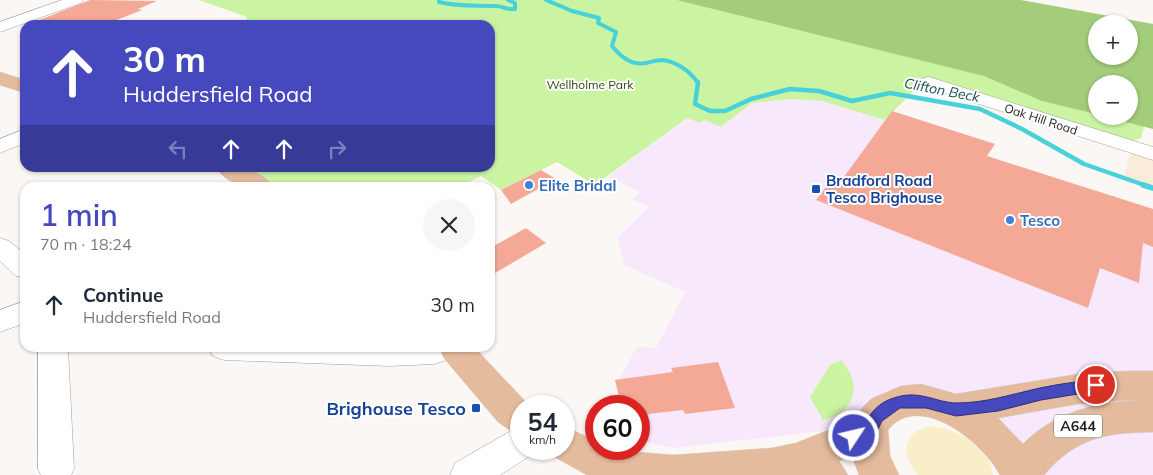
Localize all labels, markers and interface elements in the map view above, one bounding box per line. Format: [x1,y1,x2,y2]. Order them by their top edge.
map controls [1088,15,1138,125]
button: + [1088,15,1138,65]
text: 30 m [123,37,206,81]
icon: ahead [40,40,105,105]
water label: Clifton Beck [903,74,982,106]
button: − [1088,75,1138,125]
park label: Wellholme Park [546,77,634,92]
text: Huddersfield Road [123,80,312,108]
street label: Oak Hill Road [1002,100,1080,138]
icon: left [164,135,192,163]
icon: ahead [217,135,245,163]
icon: ahead [270,135,298,163]
icon: right [323,135,351,163]
place label: Bradford Road Tesco Brighouse [826,171,942,207]
place label: Elite Bridal [539,176,616,195]
marker: Elite Bridal [523,179,535,191]
marker: Bradford Road Tesco Brighouse [810,183,822,195]
text: 1 min [40,196,118,234]
button: close [423,199,475,251]
place label: Tesco [1020,211,1060,230]
marker: Tesco [1004,214,1016,226]
text: 70 m · 18:24 [40,234,132,254]
text: Continue [83,283,163,307]
icon: ahead [40,291,68,319]
text: 30 m [431,293,475,317]
text: Huddersfield Road [83,307,221,327]
pin [1075,364,1117,406]
icon: arrive [1082,371,1110,399]
speed limit sign: 60 [585,395,650,460]
place label: Brighouse Tesco [326,397,466,420]
marker: Brighouse Tesco [470,402,482,414]
text: 54 [527,406,558,437]
position arrow [827,409,879,461]
road number: A644 [1054,414,1102,438]
text: km/h [529,432,556,447]

